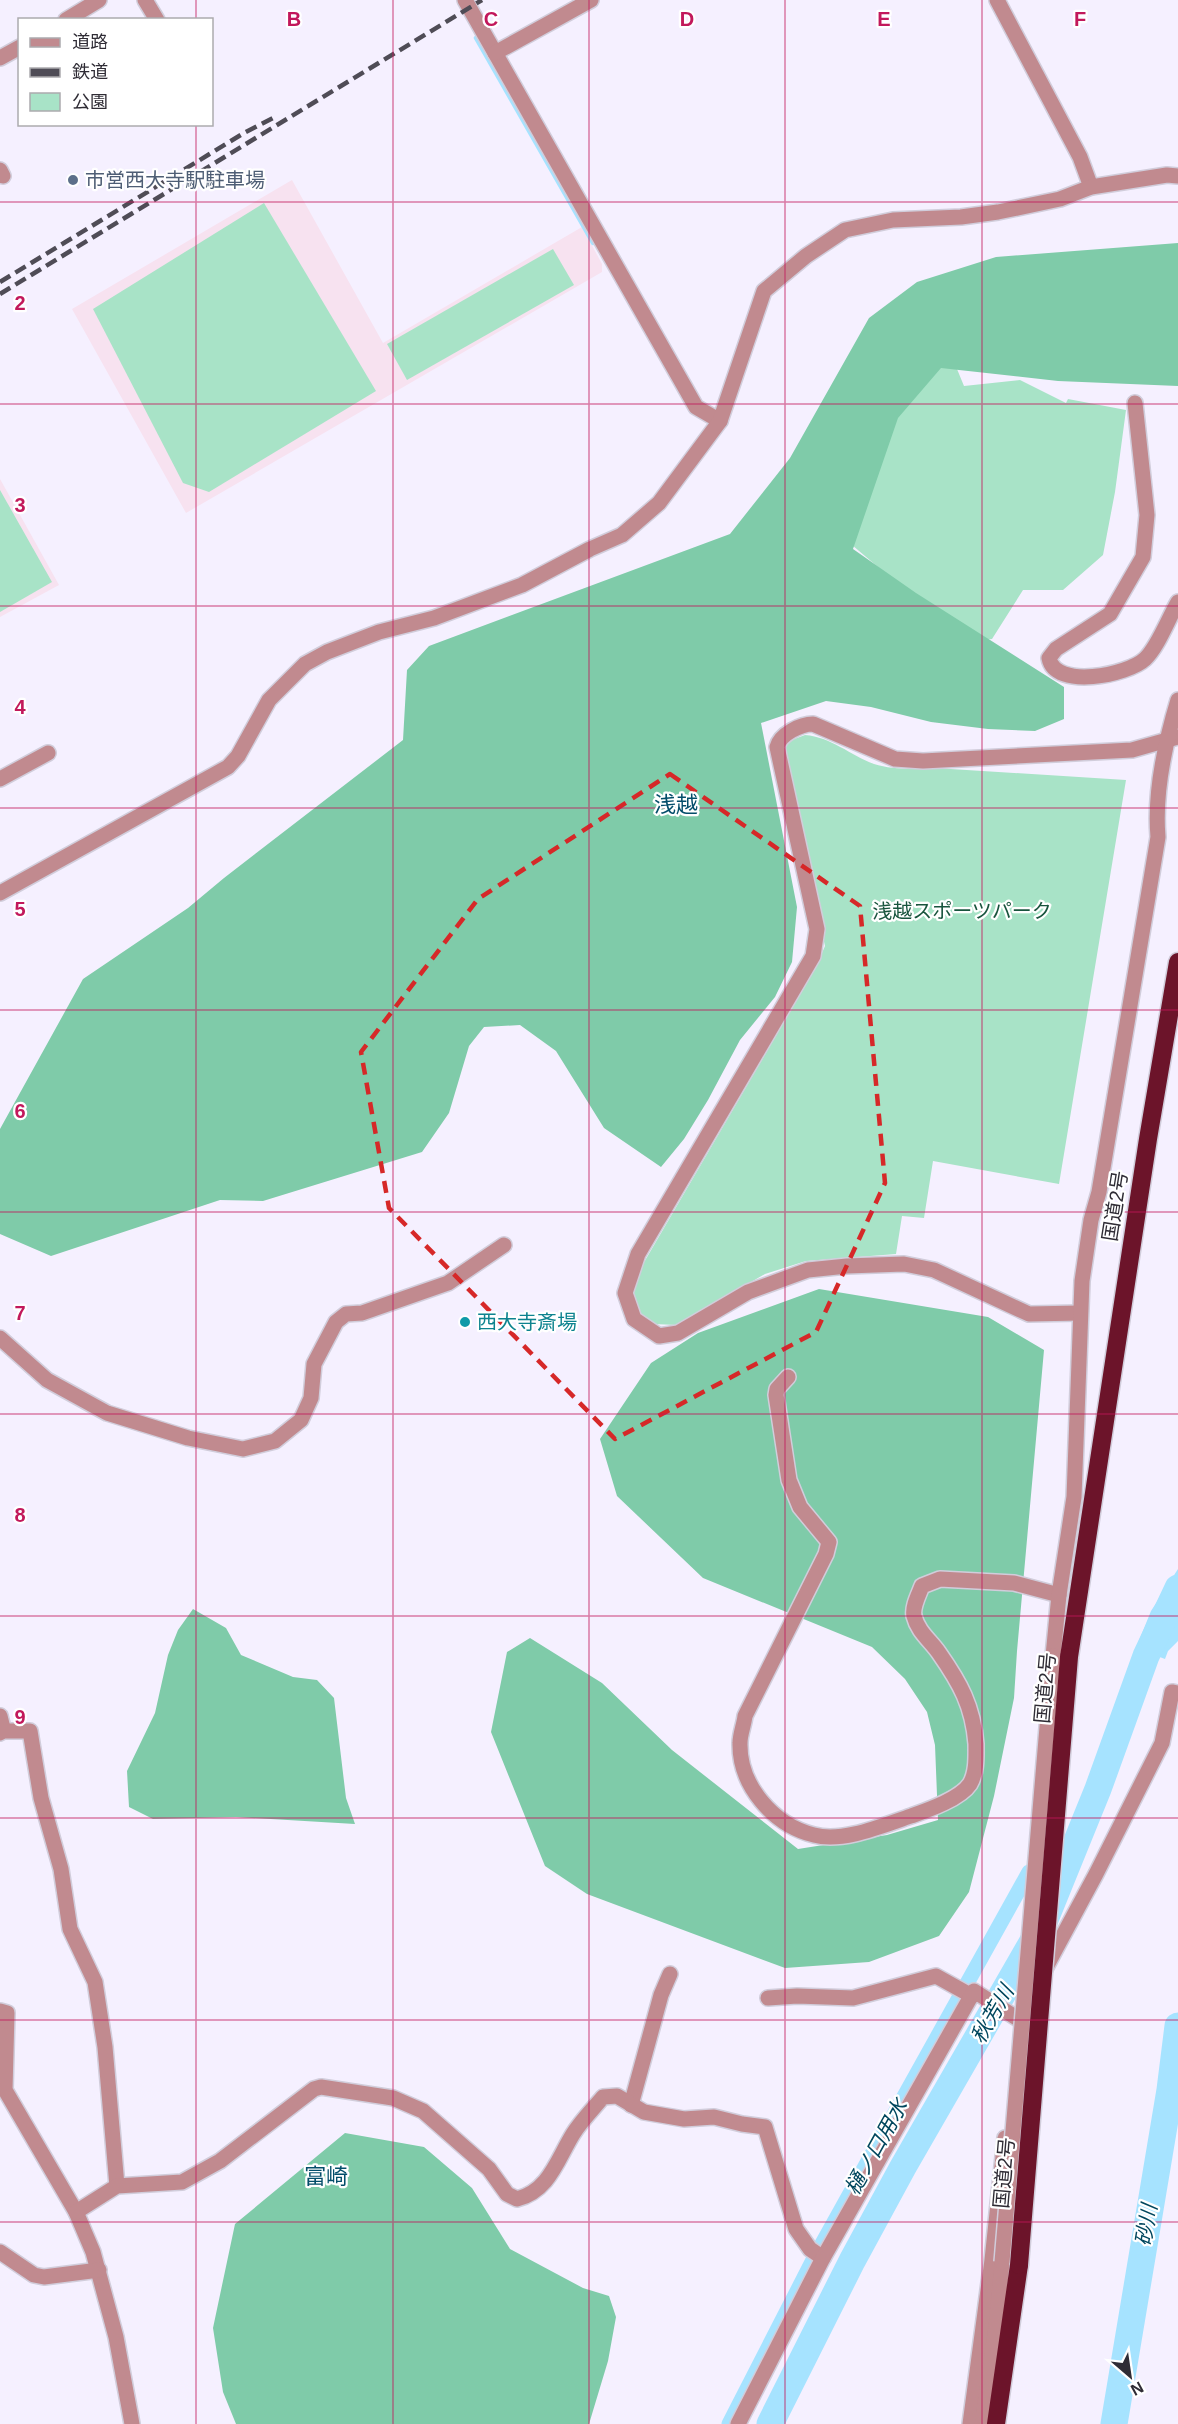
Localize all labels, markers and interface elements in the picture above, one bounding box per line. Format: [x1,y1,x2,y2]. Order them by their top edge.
text: B [287,8,301,30]
text: C [484,8,498,30]
text: D [680,8,694,30]
text: E [877,8,891,30]
text: F [1074,8,1086,30]
legend [18,18,213,126]
text: 道路 [72,32,108,52]
text: 鉄道 [72,62,108,82]
text: 公園 [72,92,108,112]
place label: 市営西大寺駅駐車場 [85,169,265,191]
marker: 市営西大寺駅駐車場 [66,173,80,187]
text: 2 [14,292,26,314]
text: 3 [14,494,26,516]
text: 4 [14,696,26,718]
district label: 浅越 [654,792,698,817]
text: 5 [14,898,26,920]
park label: 浅越スポーツパーク [872,900,1052,922]
text: 6 [14,1100,26,1122]
street label: 国道2号 [1099,1169,1131,1243]
text: 7 [14,1302,26,1324]
place label: 西大寺斎場 [477,1311,577,1333]
marker: 西大寺斎場 [458,1315,472,1329]
text: 8 [14,1504,26,1526]
street label: 国道2号 [1031,1652,1059,1724]
text: 9 [14,1706,26,1728]
water label: 秋芳川 [966,1979,1019,2047]
water label: 樋ノ口用水 [840,2094,912,2198]
street label: 国道2号 [990,2137,1018,2209]
district label: 富崎 [304,2164,348,2189]
water label: 砂川 [1131,2200,1161,2248]
north arrow [1100,2346,1160,2406]
text: N [1128,2378,1146,2399]

